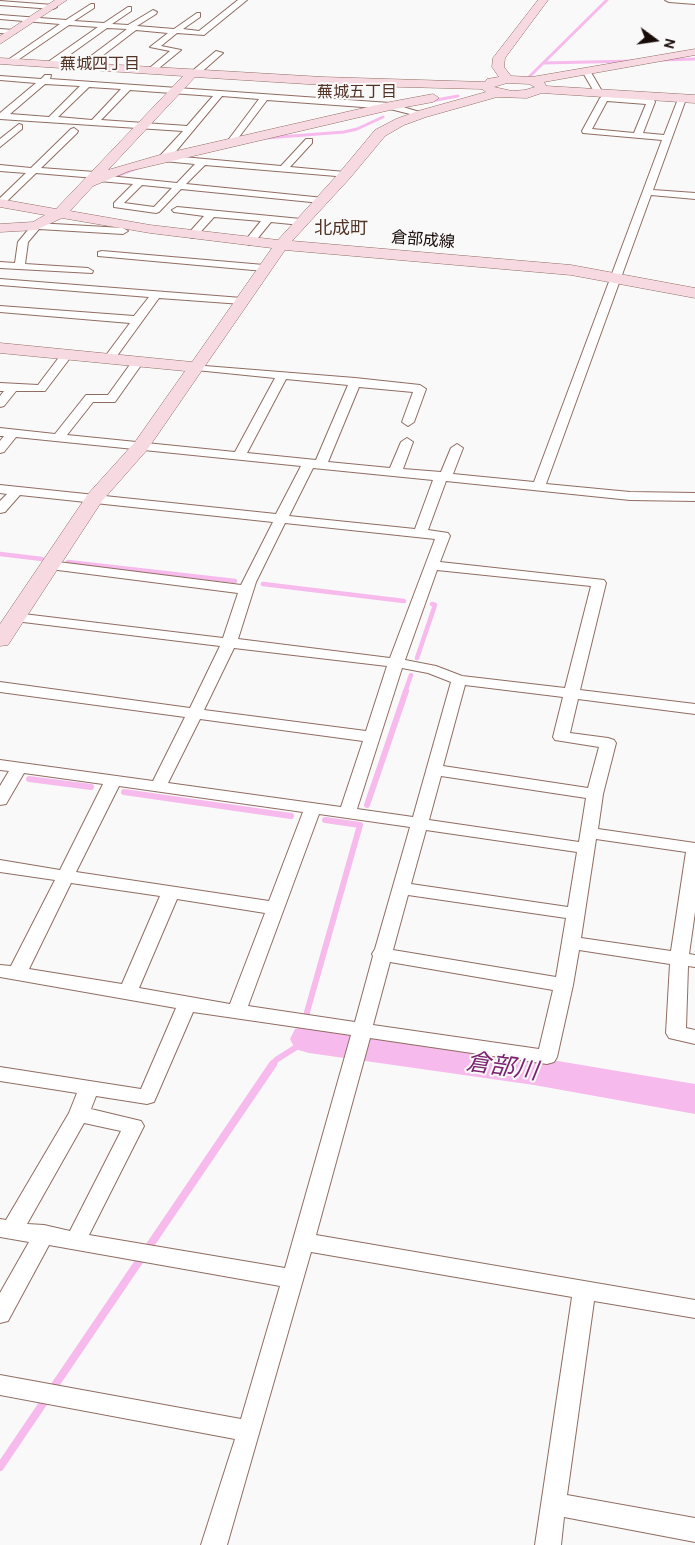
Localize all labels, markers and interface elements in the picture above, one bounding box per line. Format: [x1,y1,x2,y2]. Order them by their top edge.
north arrow [630,15,680,65]
text: N [660,37,679,51]
district label: 蕪城四丁目 [60,54,140,74]
district label: 蕪城五丁目 [317,82,397,102]
district label: 北成町 [314,218,368,240]
street label: 倉部成線 [390,228,456,252]
water label: 倉部川 [464,1048,540,1086]

